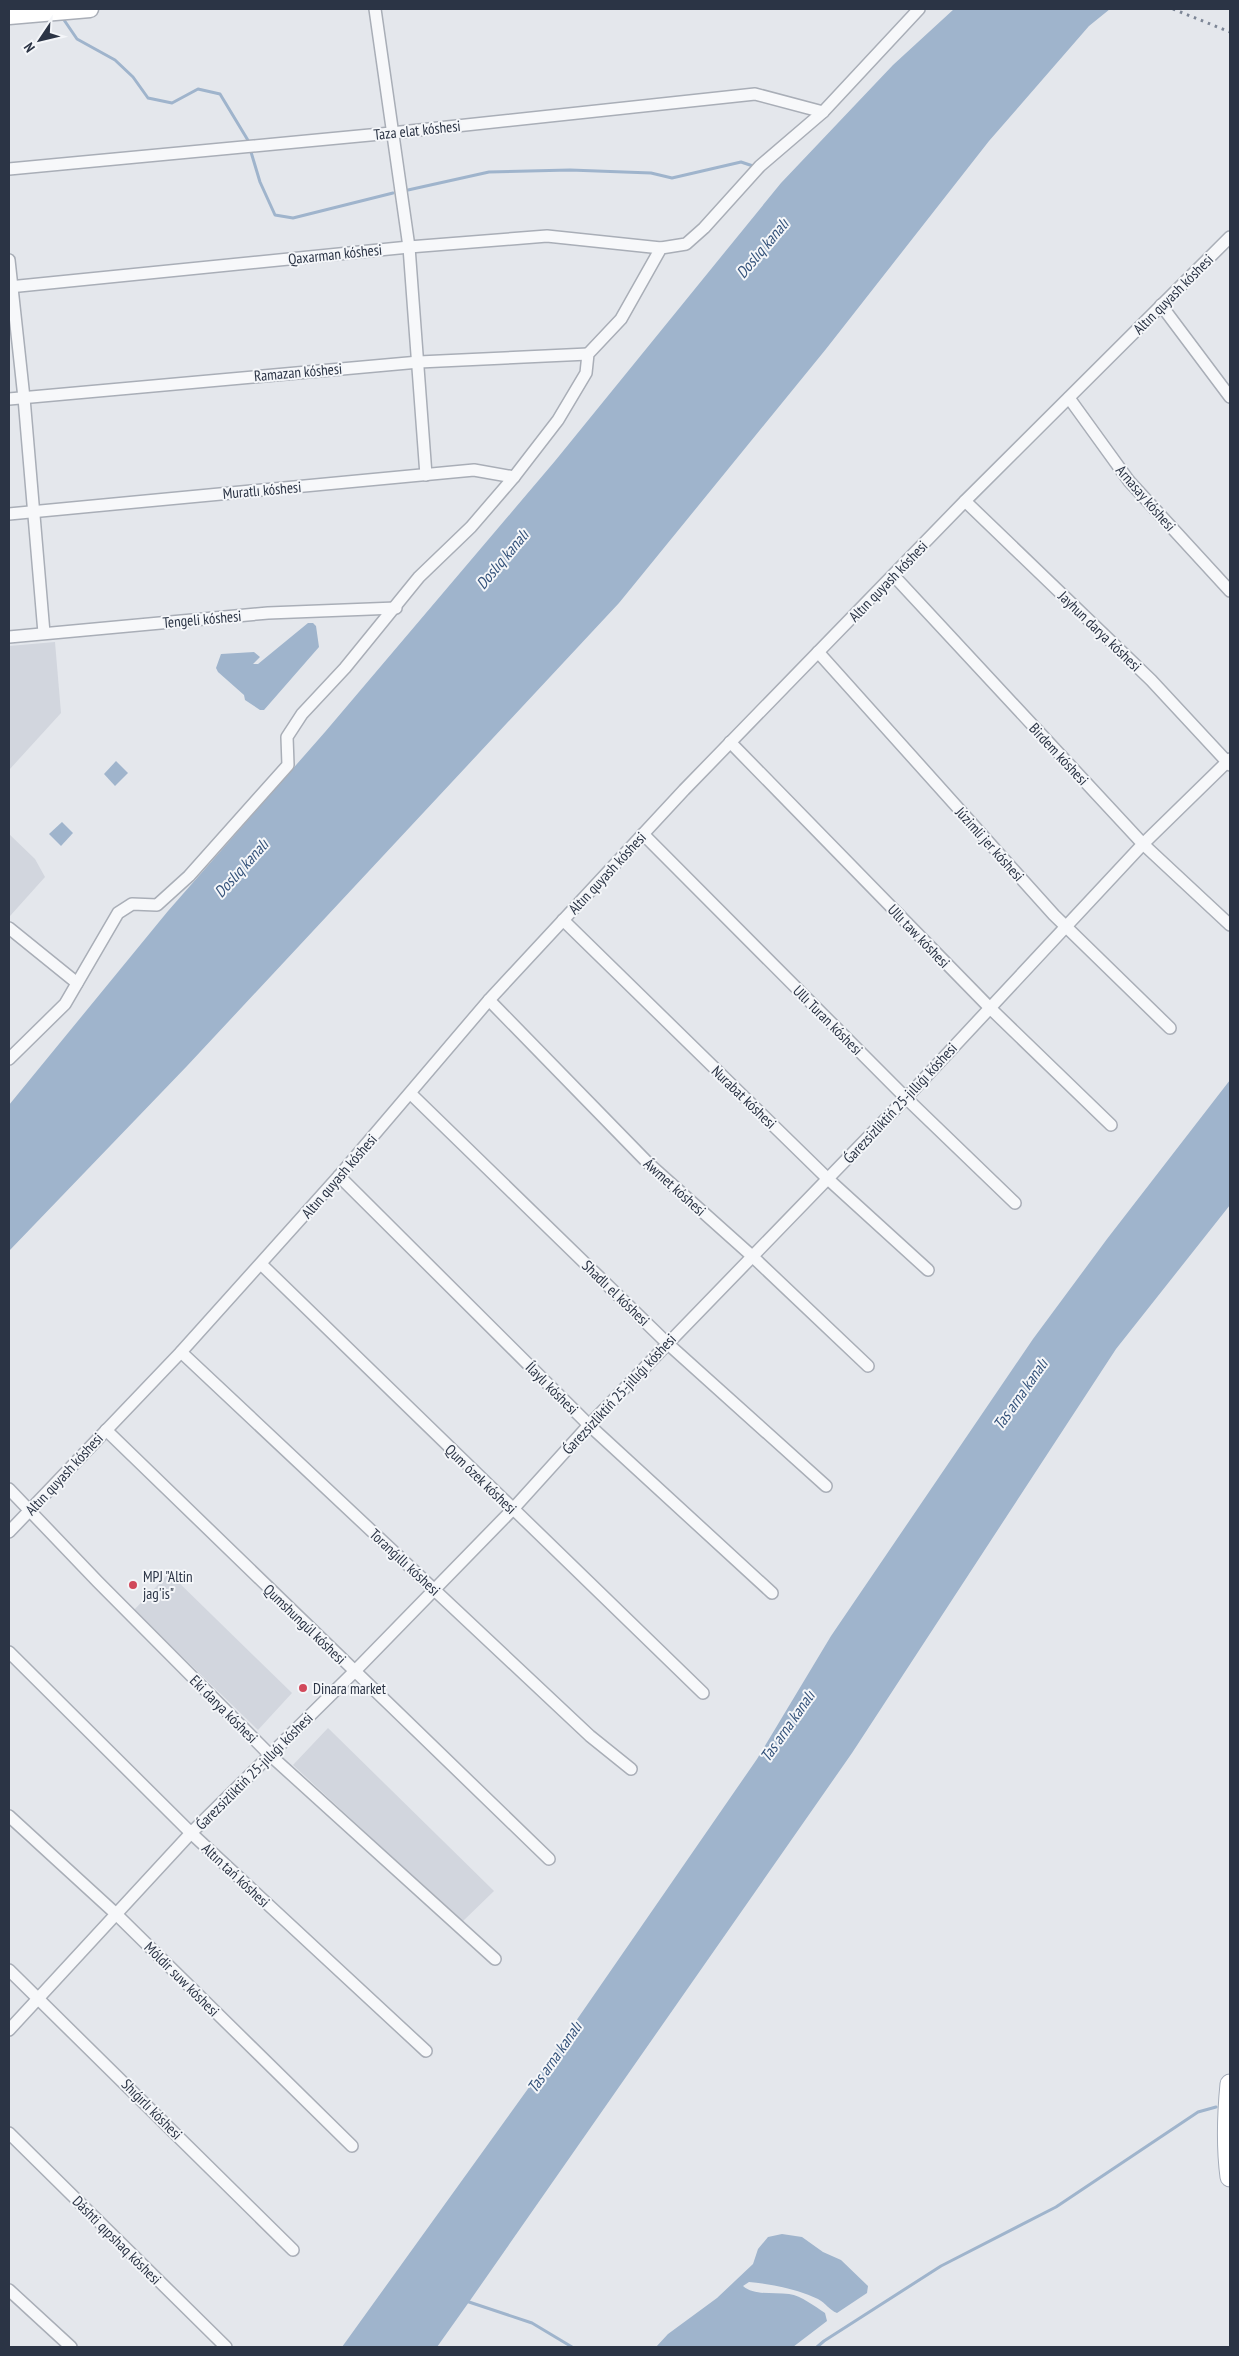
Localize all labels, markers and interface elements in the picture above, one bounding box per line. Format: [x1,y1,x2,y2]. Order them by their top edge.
north arrow [15,15,65,65]
text: N [20,39,39,56]
street label: Taza elat kóshesi [373,116,461,144]
water label: Doslıq kanalı [731,213,794,282]
street label: Qaxarman kóshesi [287,240,383,268]
street label: Altın quyash kóshesi [1129,250,1217,338]
street label: Ramazan kóshesi [253,359,343,385]
street label: Arnasay kóshesi [1112,461,1180,535]
street label: Muratlı kóshesi [222,477,302,503]
water label: Doslıq kanalı [471,524,534,593]
street label: Altın quyash kóshesi [845,536,931,626]
street label: Jayhun darya kóshesi [1054,586,1145,675]
street label: Tengeli kóshesi [162,606,242,632]
street label: Birdem kóshesi [1025,719,1093,789]
street label: Júzimli jer kóshesi [951,802,1028,885]
street label: Altın quyash kóshesi [564,828,650,918]
water label: Doslıq kanalı [210,834,273,901]
street label: Ullı taw kóshesi [884,900,954,972]
street label: Ullı Turan kóshesi [789,981,867,1059]
street label: Ǵarezsizliktiń 25-jıllıǵı kóshesi [839,1039,961,1167]
street label: Nurabat kóshesi [708,1061,780,1133]
street label: Altın quyash kóshesi [297,1130,381,1222]
street label: Áwmet kóshesi [640,1154,710,1220]
street label: Shadlı el kóshesi [578,1256,654,1330]
street label: Ǵarezsizliktiń 25-jıllıǵı kóshesi [558,1330,680,1458]
water label: Tas arna kanalı [988,1354,1053,1433]
street label: Ílaylı kóshesi [522,1358,582,1418]
street label: Altın quyash kóshesi [21,1429,107,1519]
street label: Qum ózek kóshesi [441,1440,521,1518]
street label: Toranǵıllı kóshesi [366,1524,444,1600]
place label: MPJ "Altin jag'is" [143,1567,193,1603]
marker: MPJ "Altin jag'is" [127,1579,139,1591]
street label: Qumshungúl kóshesi [260,1580,350,1668]
street label: Eki darya kóshesi [186,1671,262,1747]
place label: Dinara market [313,1679,386,1698]
marker: Dinara market [297,1682,309,1694]
water label: Tas arna kanalı [755,1686,820,1765]
street label: Ǵarezsizliktiń 25-jıllıǵı kóshesi [191,1708,317,1834]
street label: Altın tań kóshesi [198,1839,274,1911]
street label: Móldir suw kóshesi [141,1938,223,2020]
water label: Tas arna kanalı [522,2017,587,2096]
street label: Shıǵırlı kóshesi [118,2075,186,2143]
street label: Dáshti qıpshaq kóshesi [69,2192,165,2288]

